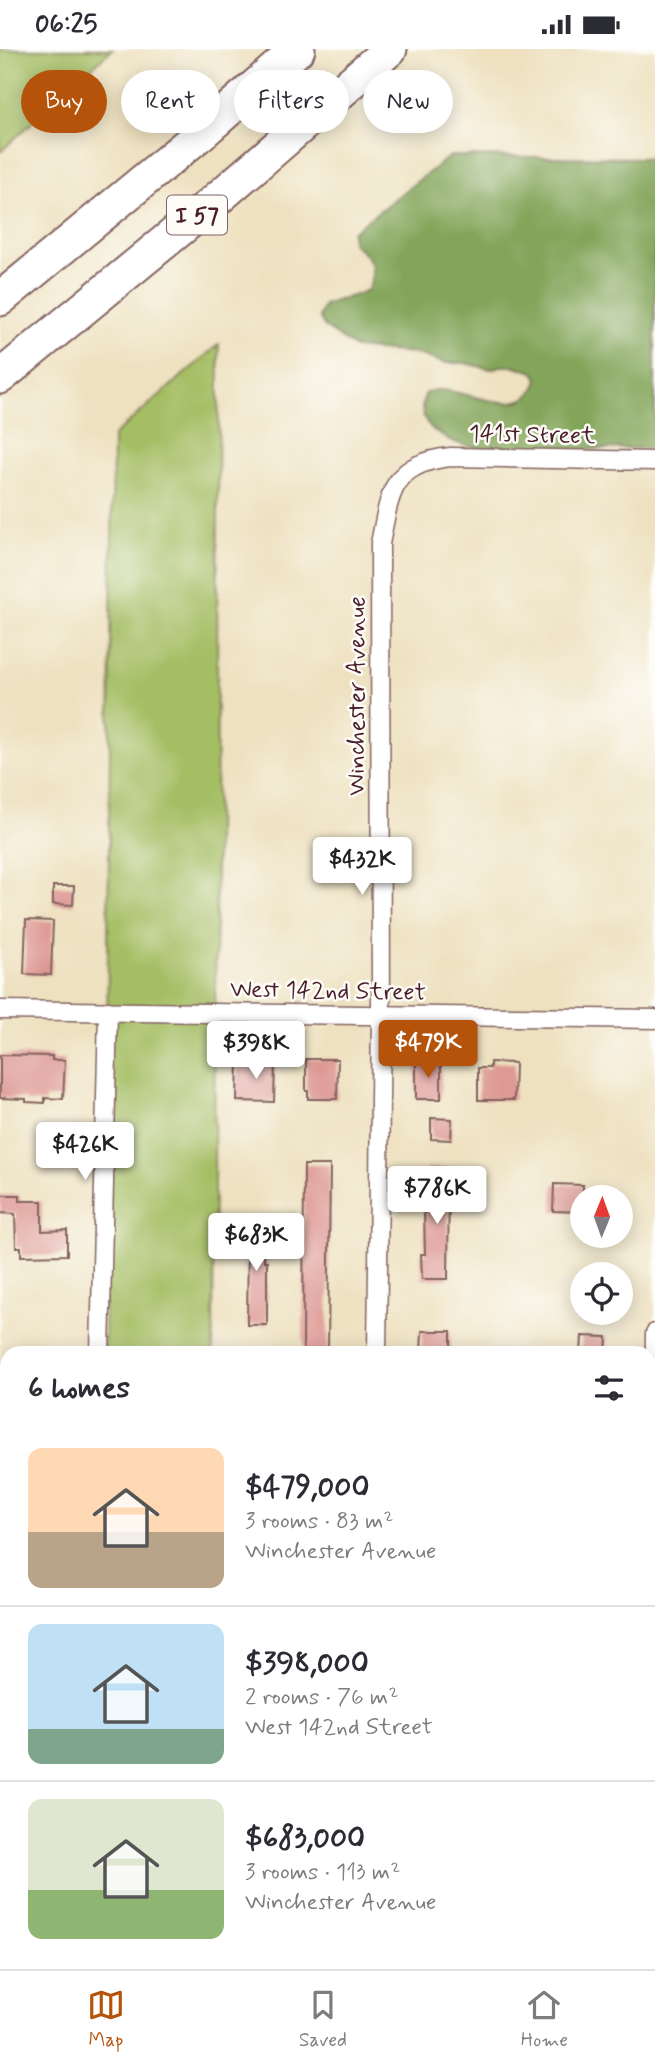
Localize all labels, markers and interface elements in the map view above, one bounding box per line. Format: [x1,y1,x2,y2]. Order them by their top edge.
text: 06:25 [35,8,97,42]
chip: Buy [21,70,107,133]
chip: Rent [121,70,220,133]
chip: Filters [234,70,349,133]
chip: New [363,70,453,133]
road number: I 57 [167,195,227,235]
street label: 141st Street [469,419,595,452]
street label: Winchester Avenue [342,596,373,796]
pin: $432K [313,837,411,897]
text: $432K [329,845,395,875]
street label: West 142nd Street [230,974,426,1009]
pin: $398K [207,1021,305,1081]
pin: $479K [379,1021,477,1080]
text: $479K [395,1028,461,1058]
text: $398K [223,1029,289,1059]
pin: $426K [36,1123,134,1182]
text: $426K [52,1130,118,1160]
pin: $786K [388,1167,486,1226]
text: $786K [403,1174,471,1204]
north arrow [570,1185,634,1248]
map controls [570,1185,633,1325]
pin: $683K [207,1213,305,1273]
text: $683K [224,1221,288,1251]
button: locate [570,1262,633,1325]
text: 6 homes [28,1369,130,1408]
icon: filters [590,1369,628,1407]
text: $479,000 [245,1468,369,1507]
icon: home [84,1476,168,1560]
text: 3 rooms · 83 m² [245,1507,393,1537]
text: Winchester Avenue [245,1537,436,1567]
text: $398,000 [245,1644,369,1683]
icon: home [84,1652,168,1736]
text: 2 rooms · 76 m² [245,1683,398,1713]
text: West 142nd Street [245,1713,433,1743]
text: $683,000 [245,1819,365,1858]
icon: home [84,1827,168,1911]
text: 3 rooms · 113 m² [245,1858,400,1888]
text: Winchester Avenue [245,1888,436,1918]
tab: Map [87,1986,125,2053]
tab: Saved [299,1986,347,2053]
tab: Home [521,1986,568,2053]

